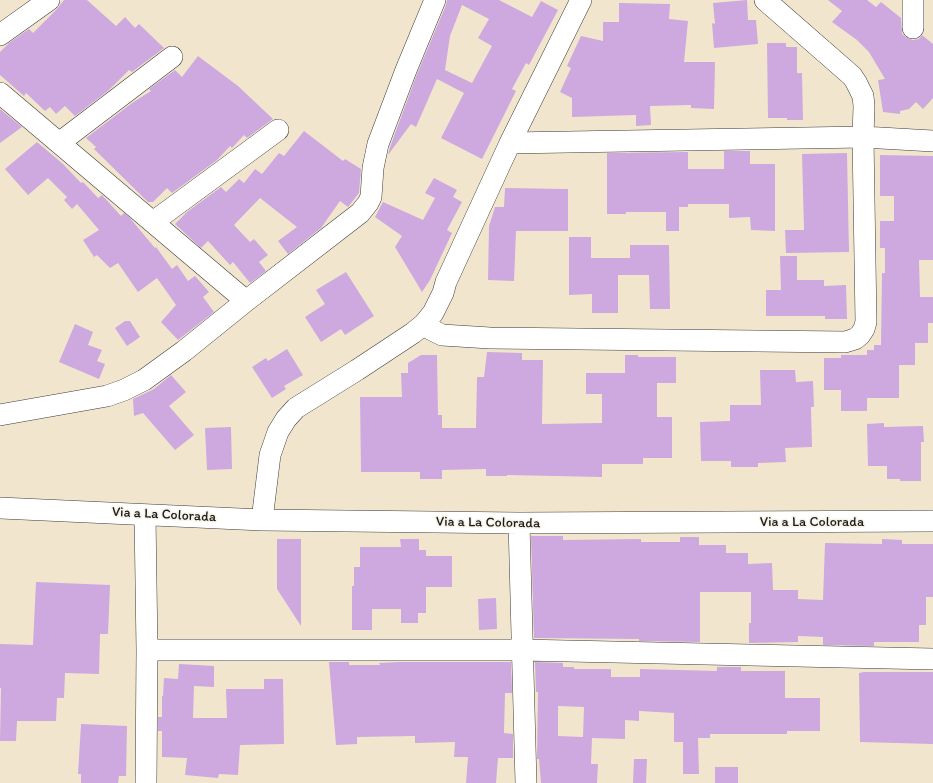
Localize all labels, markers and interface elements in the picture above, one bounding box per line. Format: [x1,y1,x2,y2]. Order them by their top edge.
street label: Via a La Colorada [111,504,217,526]
street label: Via a La Colorada [436,514,540,532]
street label: Via a La Colorada [760,514,864,530]

